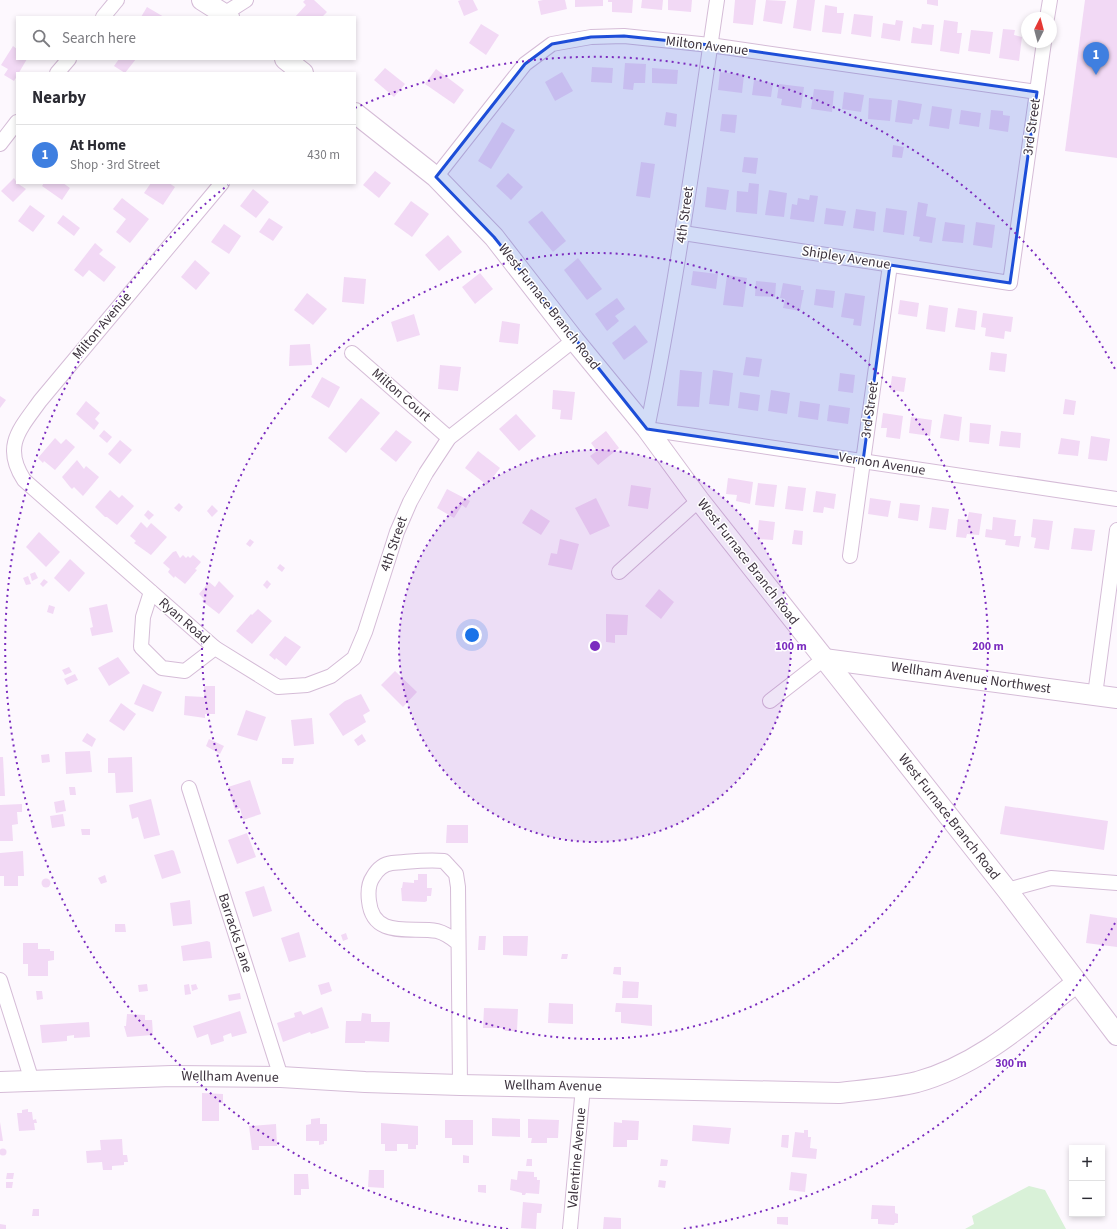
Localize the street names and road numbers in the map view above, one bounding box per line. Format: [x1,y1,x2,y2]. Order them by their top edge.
street label: Milton Avenue [665,31,749,61]
street label: 3rd Street [1018,97,1046,157]
street label: 4th Street [671,185,699,245]
street label: West Furnace Branch Road [493,240,605,374]
street label: Shipley Avenue [800,241,892,275]
street label: Milton Avenue [68,288,136,364]
street label: Milton Court [367,364,435,427]
street label: 3rd Street [856,380,884,440]
street label: Vernon Avenue [837,447,927,481]
street label: West Furnace Branch Road [692,495,804,629]
street label: 4th Street [375,513,413,574]
street label: Ryan Road [154,593,214,649]
street label: Wellham Avenue Northwest [890,657,1052,699]
street label: West Furnace Branch Road [893,750,1005,884]
street label: Barracks Lane [213,891,257,975]
street label: Wellham Avenue [181,1066,279,1088]
street label: Wellham Avenue [504,1075,602,1097]
street label: Valentine Avenue [563,1107,591,1209]

